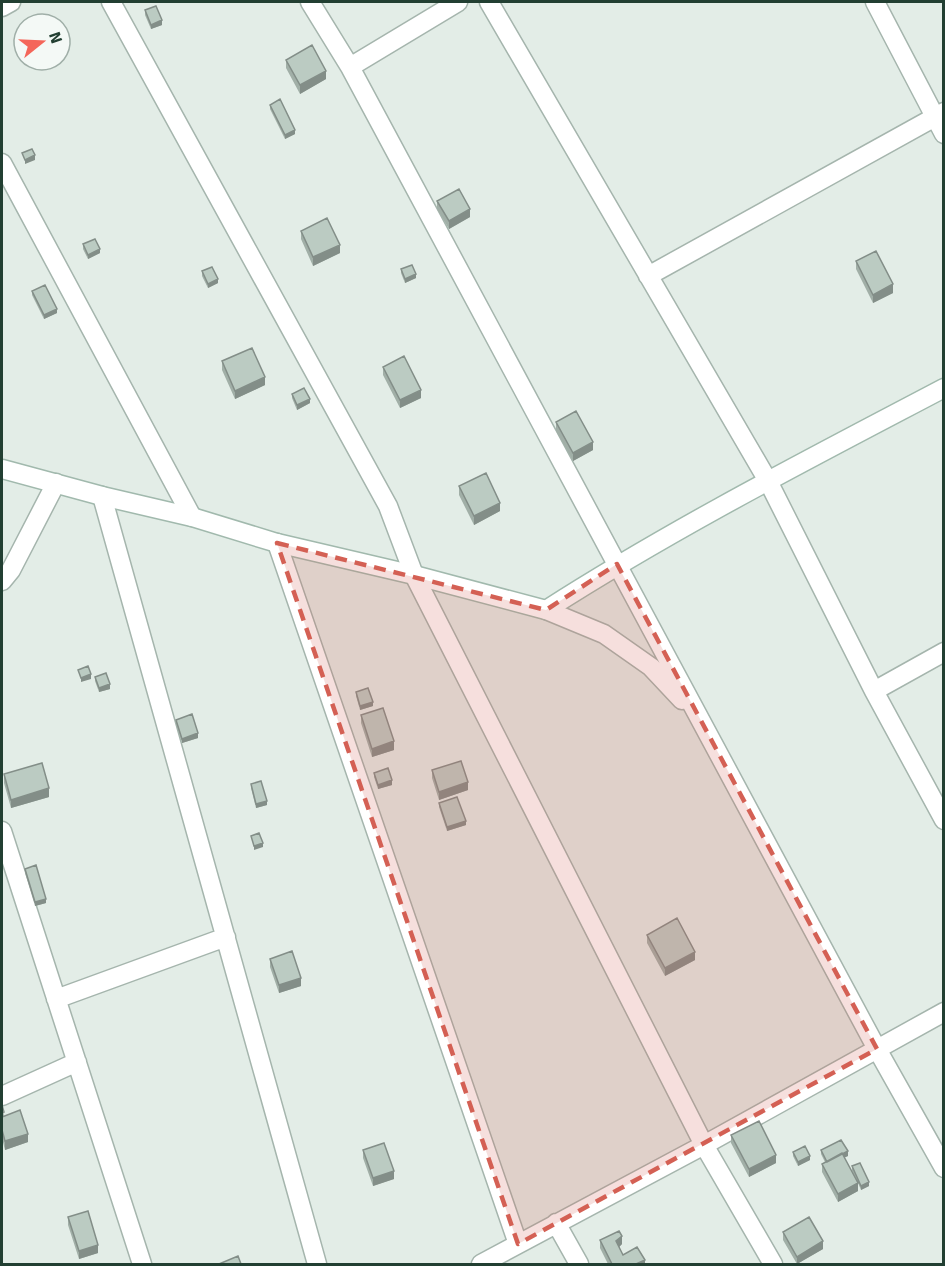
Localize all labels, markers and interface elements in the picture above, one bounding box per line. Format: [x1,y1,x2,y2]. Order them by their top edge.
north arrow [12,12,72,72]
text: N [44,29,67,46]

